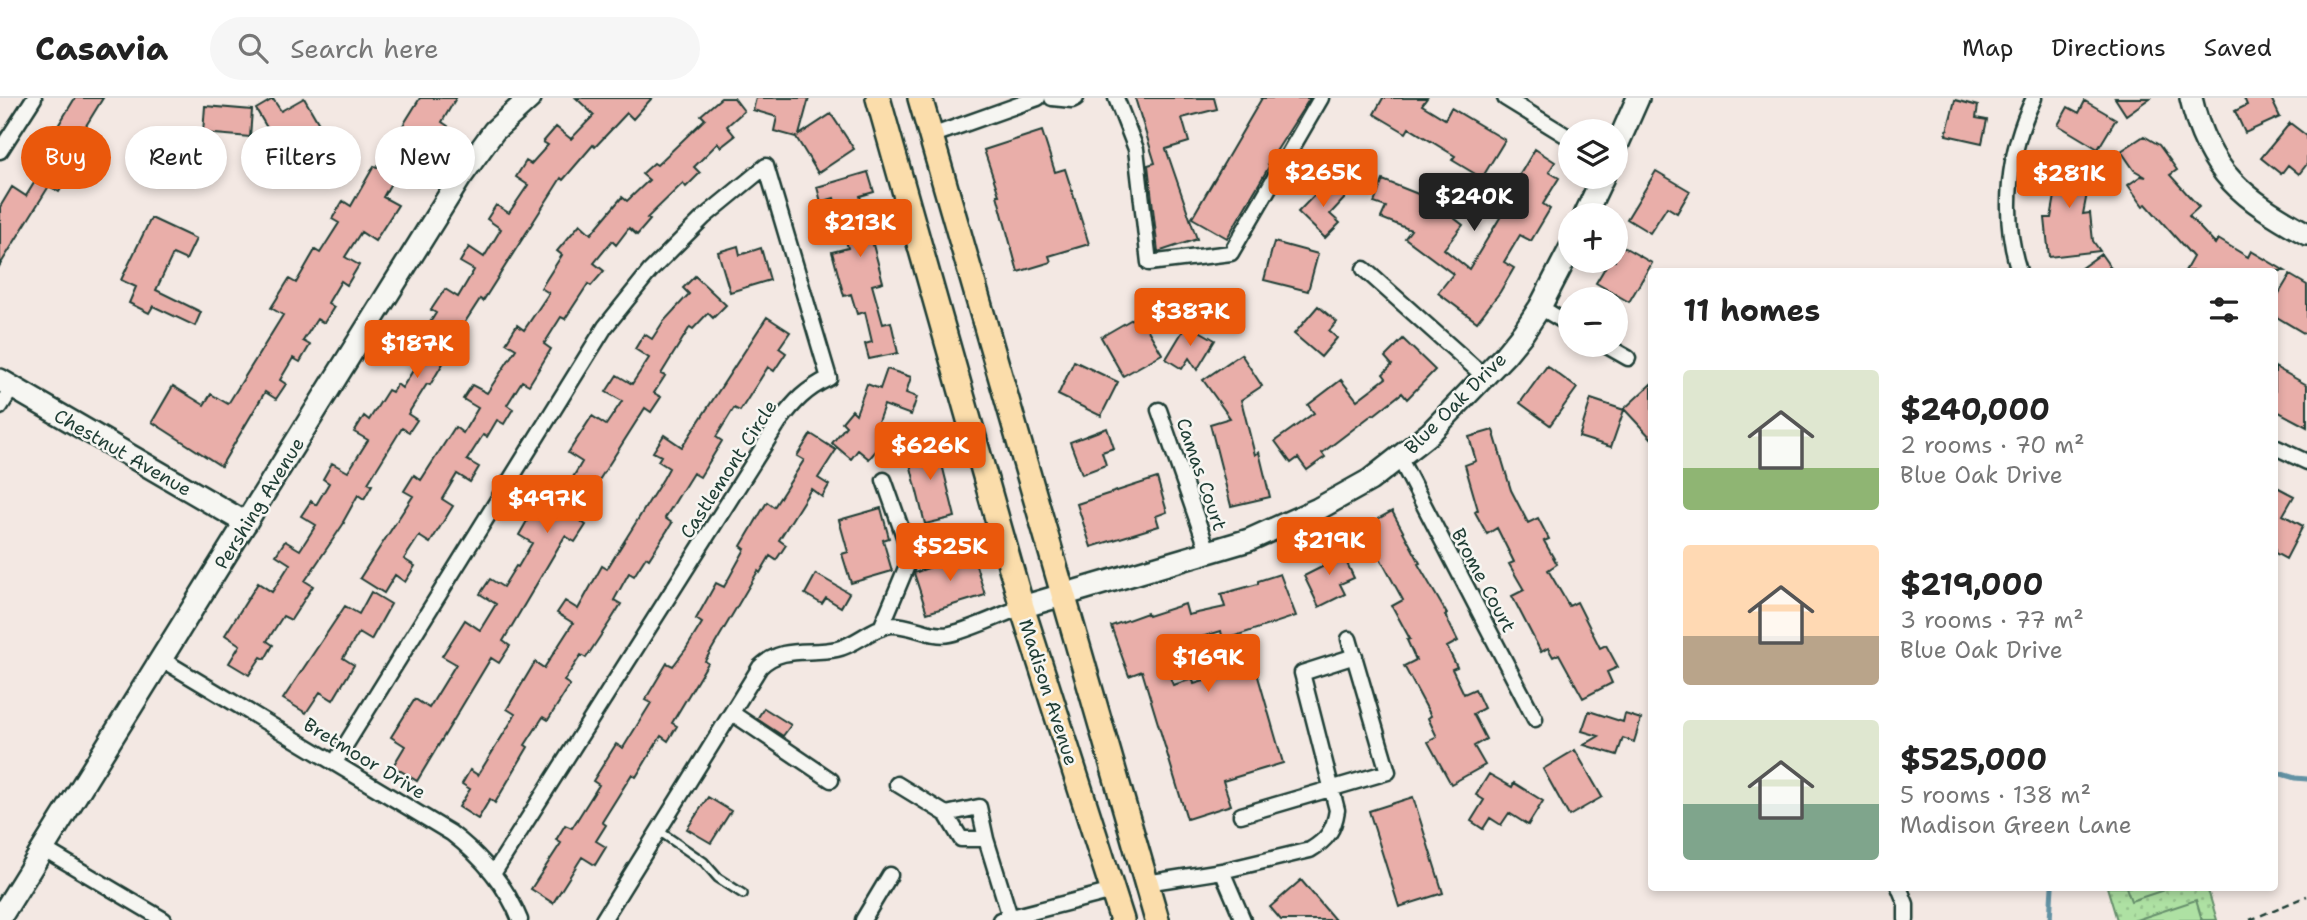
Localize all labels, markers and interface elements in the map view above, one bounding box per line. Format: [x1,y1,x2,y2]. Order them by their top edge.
search box [210,17,700,80]
text: Casavia [35,26,168,71]
icon: search [234,29,272,67]
text: Search here [290,31,439,66]
text: Map [1962,32,2013,64]
text: Directions [2051,32,2166,64]
text: Saved [2204,32,2272,64]
map controls [1558,119,1628,357]
button: layers [1558,119,1628,189]
chip: Buy [21,126,111,189]
chip: Rent [125,126,227,189]
chip: Filters [241,126,361,189]
chip: New [375,126,475,189]
pin: $265K [1274,150,1372,209]
pin: $281K [2020,150,2118,210]
text: $265K [1285,157,1361,187]
text: $281K [2033,158,2105,188]
pin: $240K [1425,174,1523,233]
text: $240K [1435,181,1513,211]
pin: $213K [811,200,909,259]
button: + [1558,203,1628,273]
text: $213K [824,207,896,237]
button: − [1558,287,1628,357]
pin: $387K [1141,288,1239,348]
text: 11 homes [1683,290,1820,331]
icon: filters [2205,291,2243,329]
text: $387K [1150,296,1230,326]
pin: $187K [368,320,466,380]
text: $187K [381,328,453,358]
street label: Blue Oak Drive [1399,347,1512,460]
text: $240,000 [1900,389,2050,430]
street label: Castlemont Circle [674,395,783,543]
icon: home [1739,398,1823,482]
street label: Chestnut Avenue [50,403,196,502]
street label: Camas Court [1171,415,1232,534]
pin: $626K [881,422,979,482]
text: $626K [891,430,969,460]
text: 2 rooms · 70 m² [1900,430,2085,460]
street label: Pershing Avenue [209,433,310,574]
text: Blue Oak Drive [1900,460,2063,490]
pin: $497K [498,476,596,535]
text: $497K [508,483,586,513]
pin: $219K [1280,518,1378,577]
pin: $525K [901,524,999,583]
street label: Brome Court [1446,524,1521,637]
text: $219K [1293,525,1365,555]
text: $525K [912,531,988,561]
text: $219,000 [1900,564,2043,605]
icon: home [1739,573,1823,657]
text: 3 rooms · 77 m² [1900,605,2084,635]
street label: Madison Avenue [1013,616,1084,769]
pin: $169K [1159,634,1257,694]
text: Blue Oak Drive [1900,635,2063,665]
text: $169K [1172,642,1244,672]
street label: Bretmoor Drive [299,712,431,805]
text: $525,000 [1900,739,2047,780]
icon: home [1739,748,1823,832]
text: 5 rooms · 138 m² [1900,780,2091,810]
text: Madison Green Lane [1900,810,2132,840]

